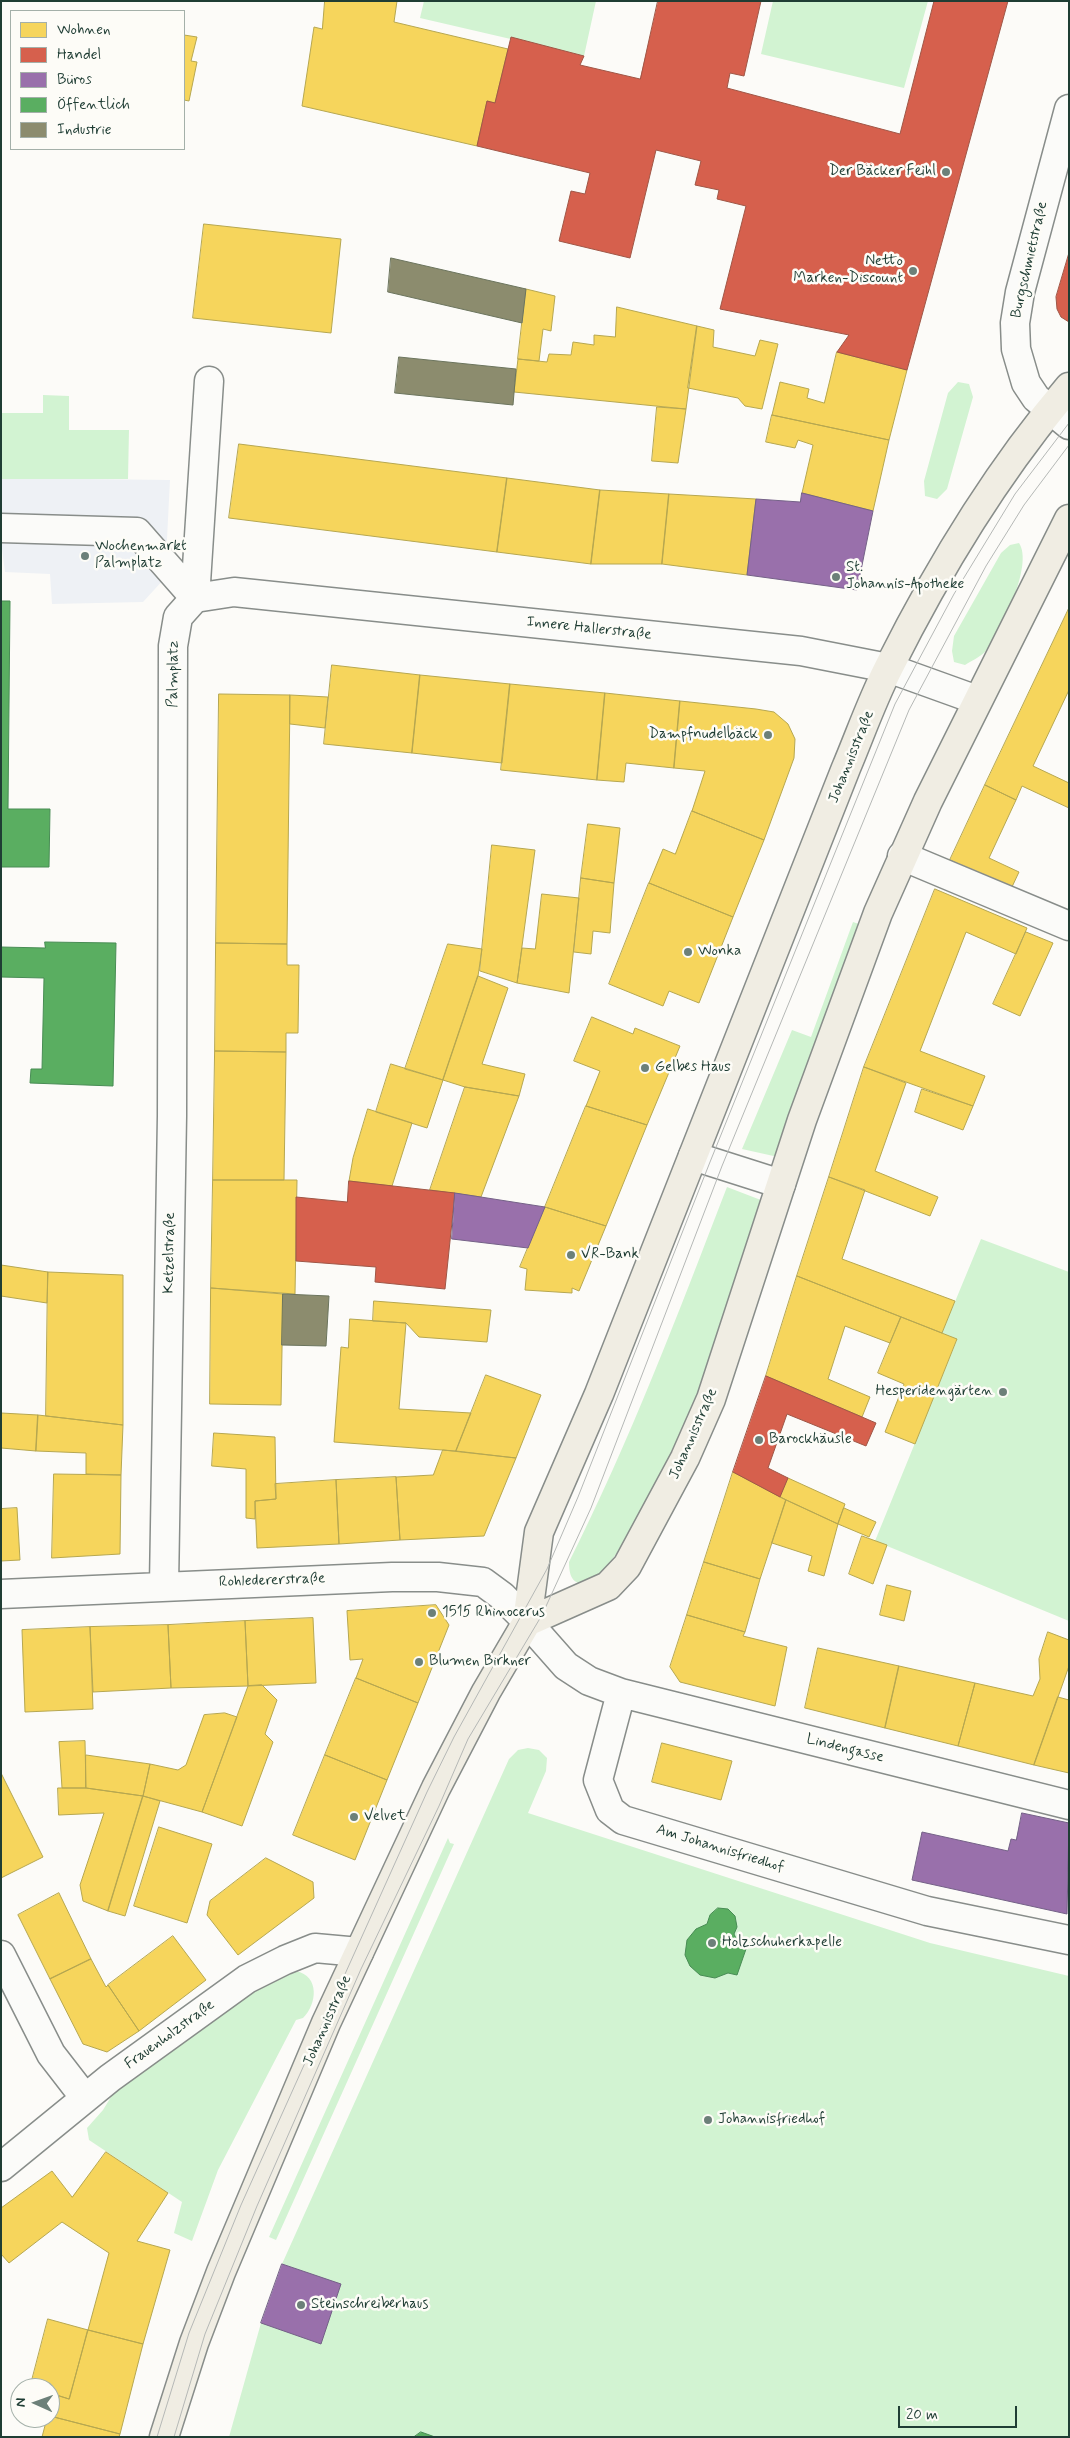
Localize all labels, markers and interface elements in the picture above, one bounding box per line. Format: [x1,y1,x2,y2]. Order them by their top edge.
legend [10,10,185,150]
text: Wohnen [57,20,111,40]
text: Handel [57,45,101,65]
text: Büros [57,70,92,90]
text: Öffentlich [57,95,130,115]
text: Industrie [57,120,112,140]
place label: Der Bäcker Feihl [829,163,936,181]
marker: Der Bäcker Feihl [940,166,952,178]
street label: Burgschmietstraße [1008,200,1052,320]
place label: Netto Marken-Discount [793,253,903,288]
marker: Netto Marken-Discount [907,265,919,277]
place label: Wochenmarkt Palmplatz [95,538,186,573]
marker: Wochenmarkt Palmplatz [79,550,91,562]
place label: St. Johannis-Apotheke [846,559,964,594]
marker: St. Johannis-Apotheke [830,571,842,583]
street label: Innere Hallerstraße [526,613,652,645]
street label: Palmplatz [164,640,184,708]
street label: Johannisstraße [825,708,879,806]
place label: Dampfnudelbäck [649,726,758,744]
marker: Dampfnudelbäck [762,729,774,741]
place label: Wonka [698,943,741,961]
marker: Wonka [682,946,694,958]
place label: Gelbes Haus [655,1059,731,1077]
marker: Gelbes Haus [639,1062,651,1074]
street label: Ketzelstraße [160,1212,180,1294]
place label: VR-Bank [581,1246,639,1264]
marker: VR-Bank [565,1249,577,1261]
place label: Hesperidengärten [875,1383,993,1401]
street label: Johannisstraße [666,1386,722,1482]
marker: Hesperidengärten [997,1386,1009,1398]
place label: Barockhäusle [769,1431,852,1449]
marker: Barockhäusle [753,1434,765,1446]
street label: Rohledererstraße [218,1570,326,1592]
place label: 1515 Rhinocerus [442,1604,545,1622]
marker: 1515 Rhinocerus [426,1607,438,1619]
place label: Blumen Birkner [429,1653,531,1671]
marker: Blumen Birkner [413,1656,425,1668]
street label: Lindengasse [804,1731,886,1767]
place label: Velvet [364,1808,406,1826]
marker: Velvet [348,1811,360,1823]
street label: Am Johannisfriedhof [654,1821,786,1877]
place label: Holzschuherkapelle [722,1934,842,1952]
marker: Holzschuherkapelle [706,1937,718,1949]
street label: Johannisstraße [300,1973,356,2069]
street label: Frauenholzstraße [122,1996,218,2074]
place label: Johannisfriedhof [718,2111,825,2129]
marker: Johannisfriedhof [702,2114,714,2126]
place label: Steinschreiberhaus [311,2296,428,2314]
marker: Steinschreiberhaus [295,2299,307,2311]
north arrow [10,2378,60,2428]
scale bar [900,2396,1019,2428]
text: N [12,2398,30,2407]
text: 20 m [906,2405,938,2425]

